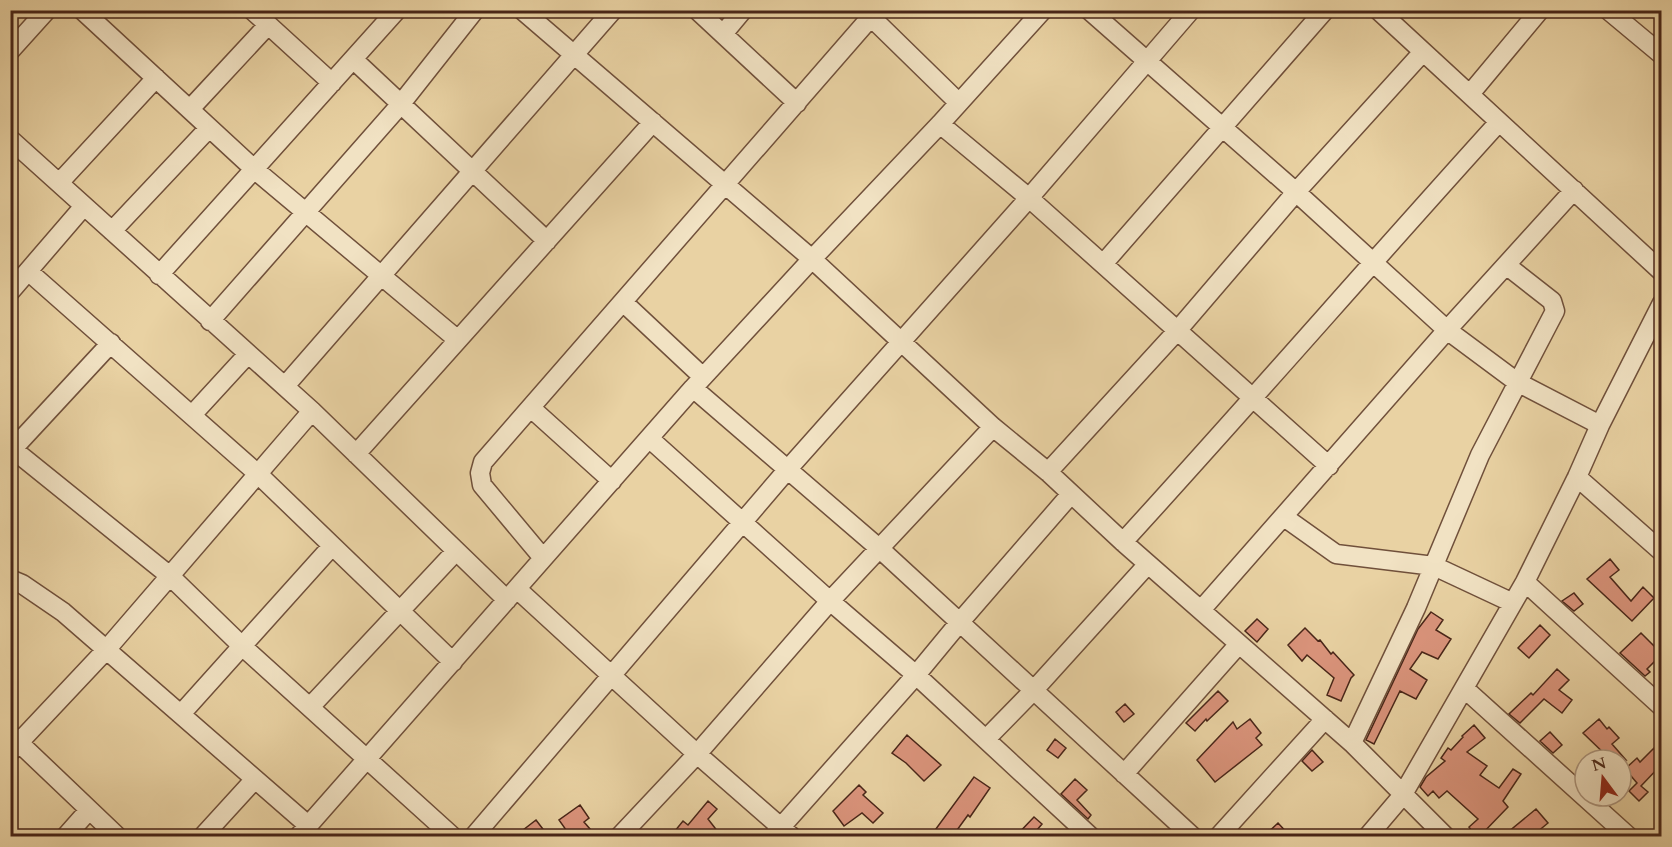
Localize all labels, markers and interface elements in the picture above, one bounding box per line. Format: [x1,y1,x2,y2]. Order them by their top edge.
north arrow [1573,748,1633,808]
text: N [1589,752,1609,777]

